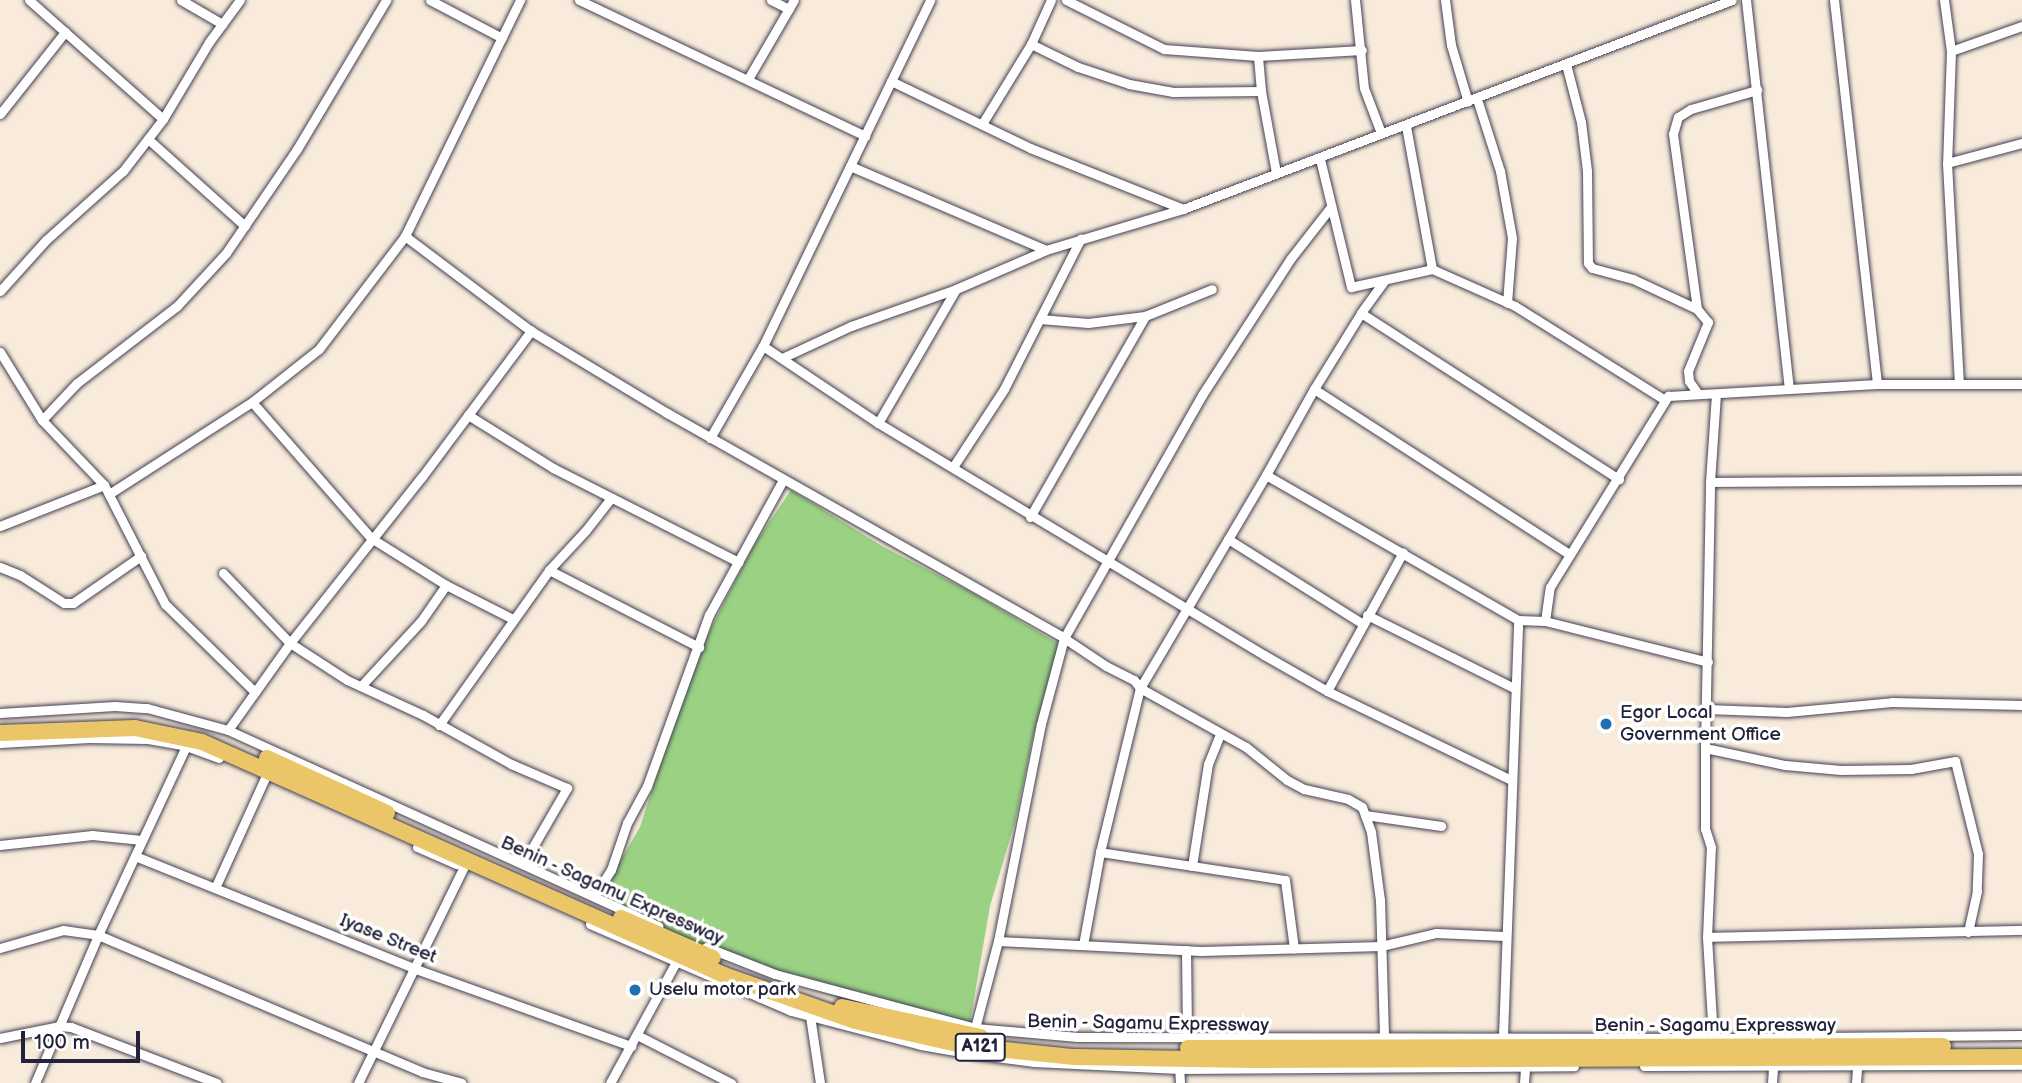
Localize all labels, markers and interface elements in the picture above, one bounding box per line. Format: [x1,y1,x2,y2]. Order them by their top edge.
place label: Egor Local Government Office [1620,702,1781,746]
marker: Egor Local Government Office [1598,716,1614,732]
street label: Benin - Sagamu Expressway [496,831,728,951]
street label: Iyase Street [336,909,440,969]
place label: Uselu motor park [649,979,796,1001]
marker: Uselu motor park [627,982,643,998]
street label: Benin - Sagamu Expressway [1026,1010,1270,1038]
street label: Benin - Sagamu Expressway [1593,1015,1837,1037]
scale bar [24,1016,144,1060]
text: 100 m [34,1030,90,1055]
road number: A121 [954,1032,1006,1062]

